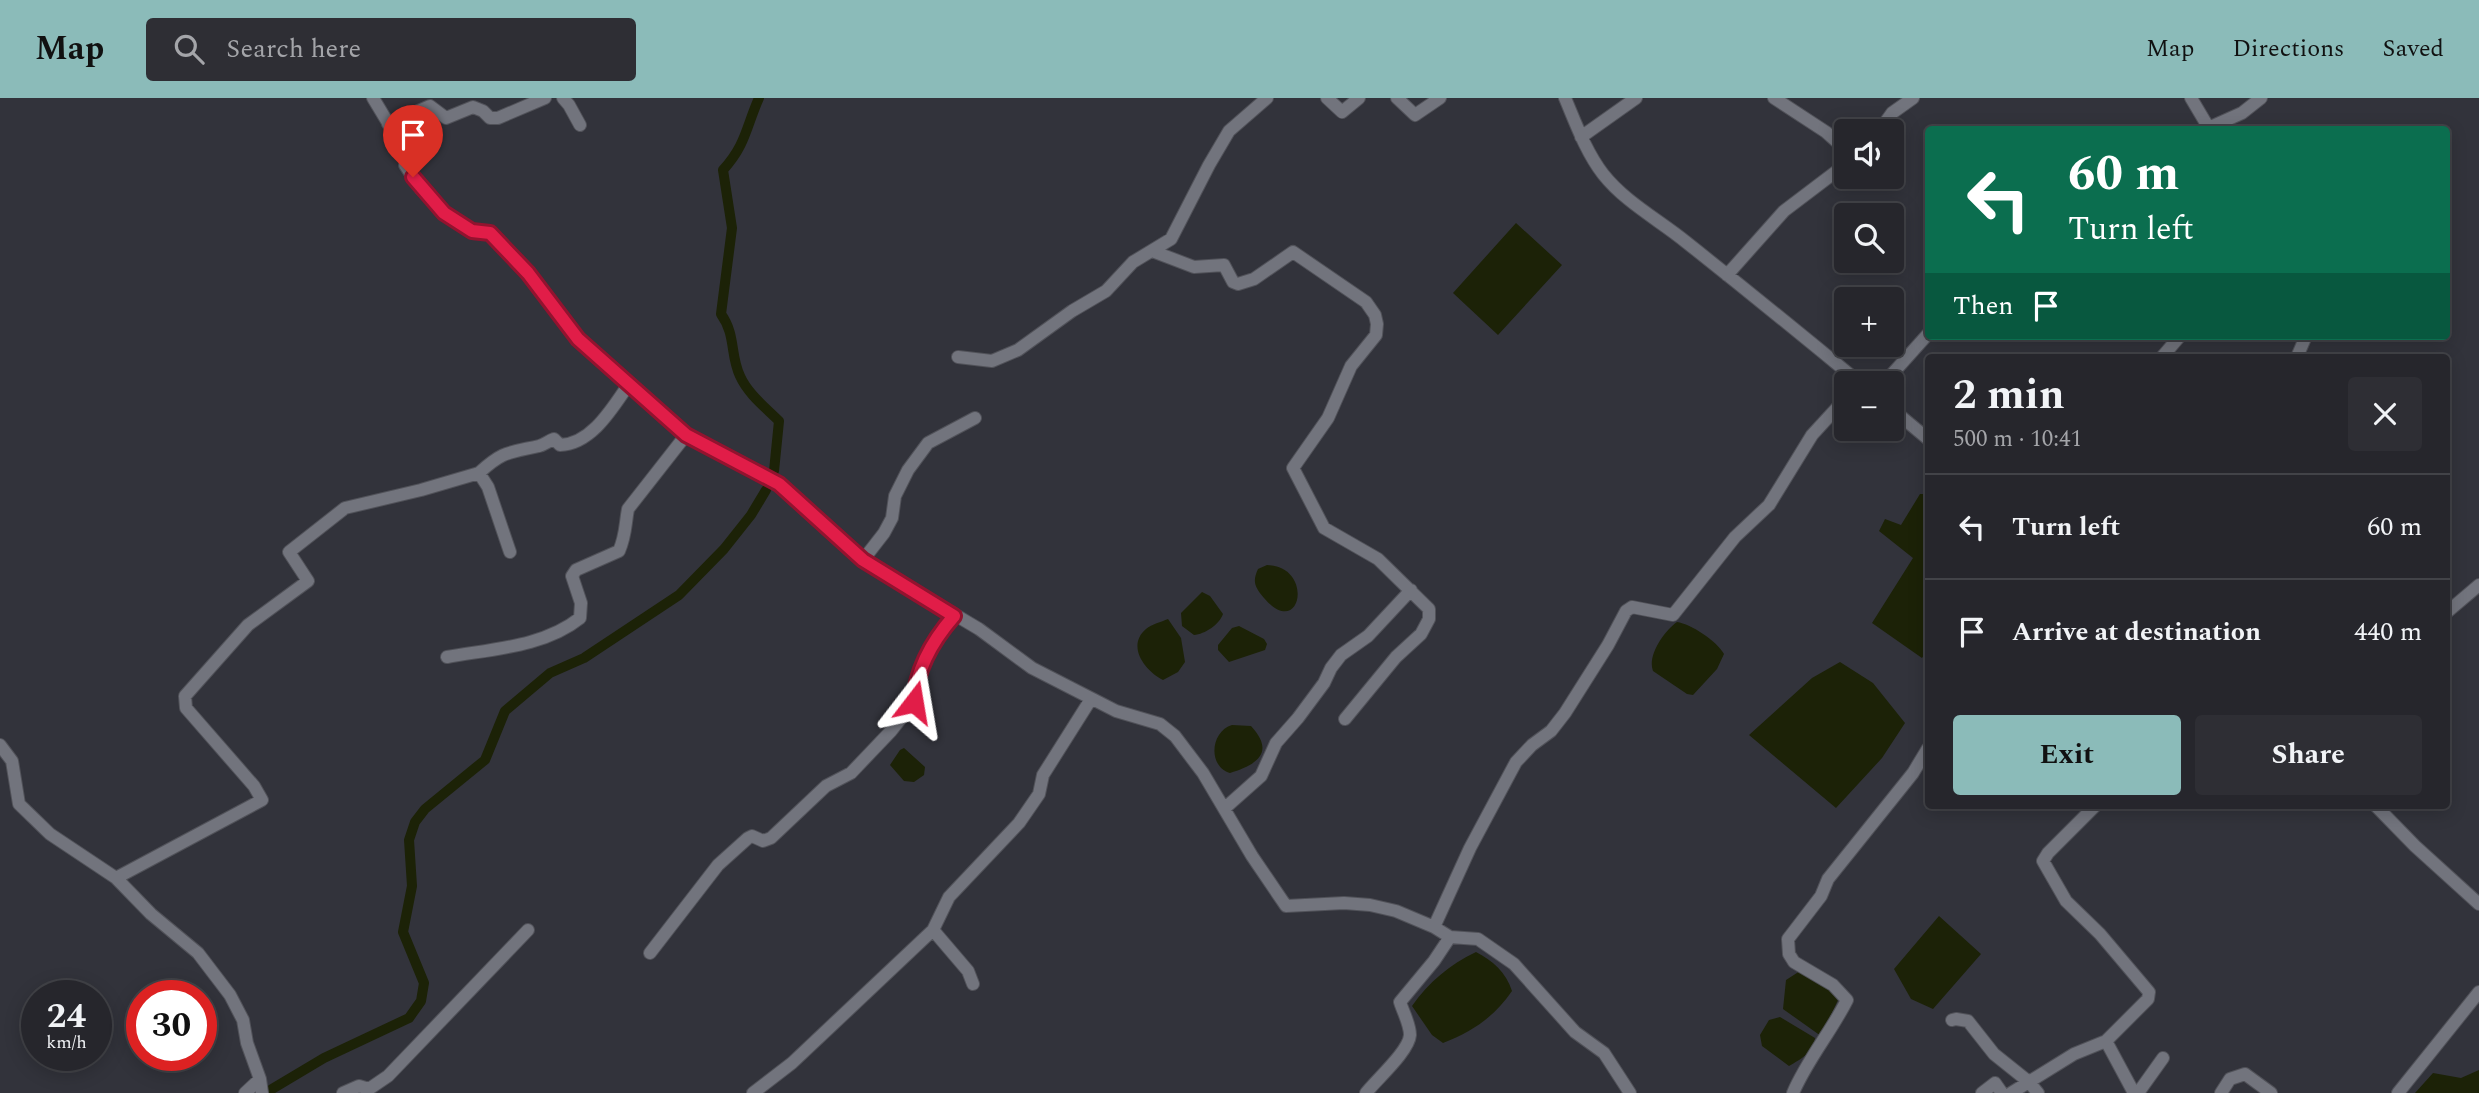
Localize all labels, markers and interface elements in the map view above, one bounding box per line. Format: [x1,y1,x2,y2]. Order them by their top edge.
search box [146,18,636,81]
text: Map [35,24,104,74]
text: Search here [226,29,361,69]
icon: search [170,30,208,68]
text: Map [2146,31,2194,67]
text: Directions [2232,31,2344,67]
text: Saved [2382,31,2444,67]
pin [383,105,443,177]
icon: arrive [394,116,432,154]
map controls [1834,119,1904,441]
button: sound [1834,119,1904,189]
text: 60 m [2068,137,2179,212]
icon: left [1953,154,2044,245]
button: search [1834,203,1904,273]
text: Turn left [2068,205,2194,254]
text: Then [1953,286,2013,326]
button: + [1834,287,1904,357]
icon: arrive [2027,287,2065,325]
text: 2 min [1953,364,2065,427]
button: − [1834,371,1904,441]
button: close [2348,377,2422,451]
text: 500 m · 10:41 [1953,422,2082,457]
text: Turn left [2012,507,2120,547]
text: 60 m [2367,507,2422,547]
icon: left [1953,508,1991,546]
text: Arrive at destination [2012,612,2261,652]
text: 440 m [2354,612,2422,652]
icon: arrive [1953,613,1991,651]
position arrow [877,665,951,739]
button: Exit [1953,715,2181,795]
button: Share [2195,715,2422,795]
speed limit sign: 30 [126,980,217,1071]
text: 24 [47,990,86,1043]
text: km/h [46,1029,87,1056]

